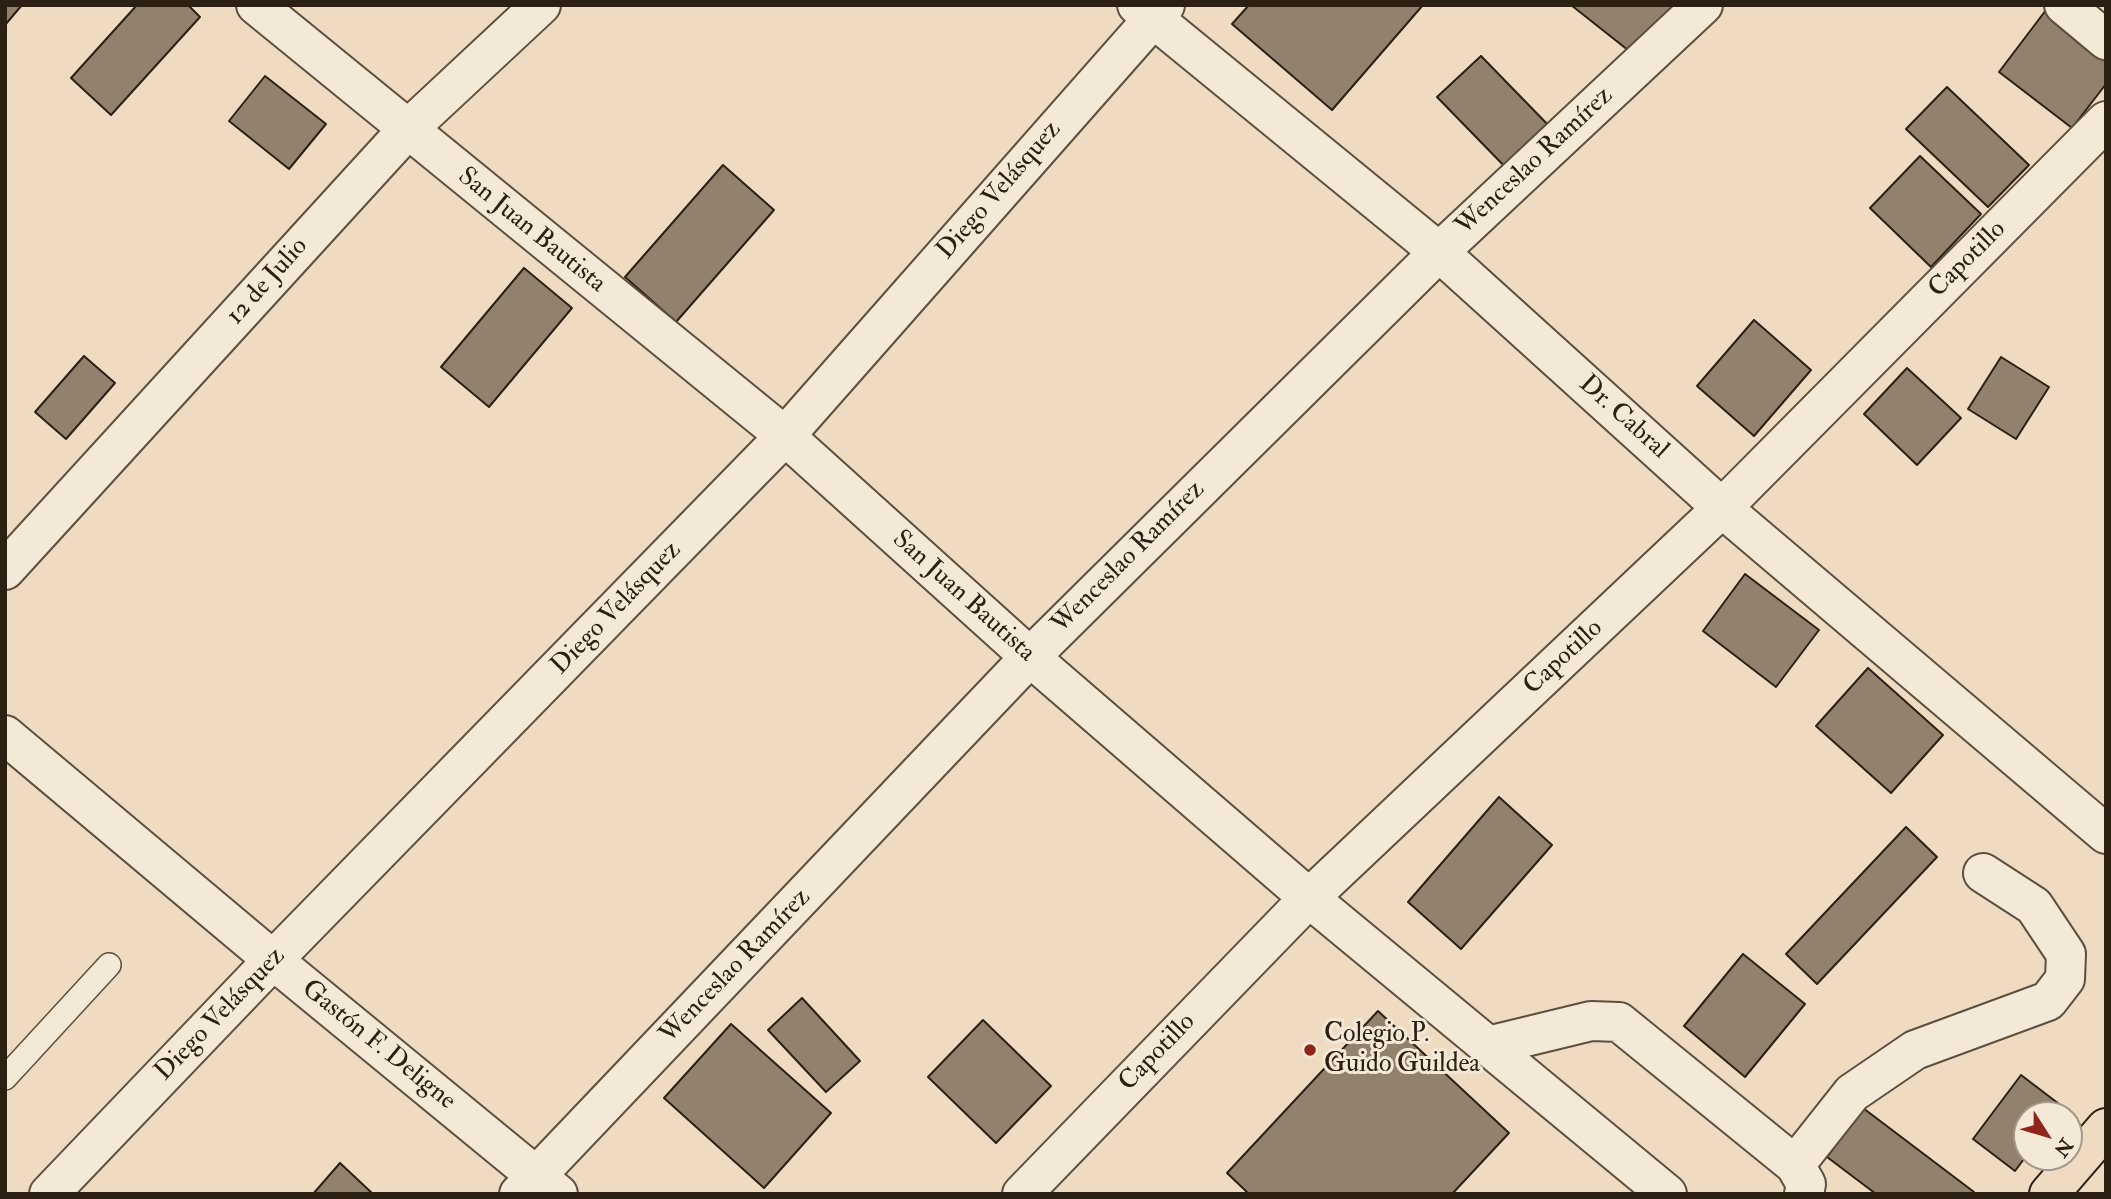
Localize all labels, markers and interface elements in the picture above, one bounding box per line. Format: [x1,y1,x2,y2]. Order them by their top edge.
street label: Wenceslao Ramírez [1450,81,1620,243]
street label: Diego Velásquez [931,115,1069,267]
street label: San Juan Bautista [451,162,611,300]
street label: Capotillo [1923,215,2013,305]
street label: 12 de Julio [221,232,315,332]
street label: Dr. Cabral [1572,369,1674,467]
street label: Wenceslao Ramírez [1046,475,1212,641]
street label: San Juan Bautista [885,525,1041,669]
street label: Diego Velásquez [546,536,688,682]
street label: Capotillo [1518,614,1610,702]
street label: Wenceslao Ramírez [654,883,818,1051]
street label: Diego Velásquez [150,942,292,1088]
street label: Gastón F. Deligne [295,974,461,1118]
street label: Capotillo [1113,1008,1203,1098]
place label: Colegio P. Guido Guildea [1324,1019,1480,1080]
marker: Colegio P. Guido Guildea [1302,1042,1318,1058]
north arrow [2013,1101,2083,1171]
text: N [2048,1133,2078,1161]

